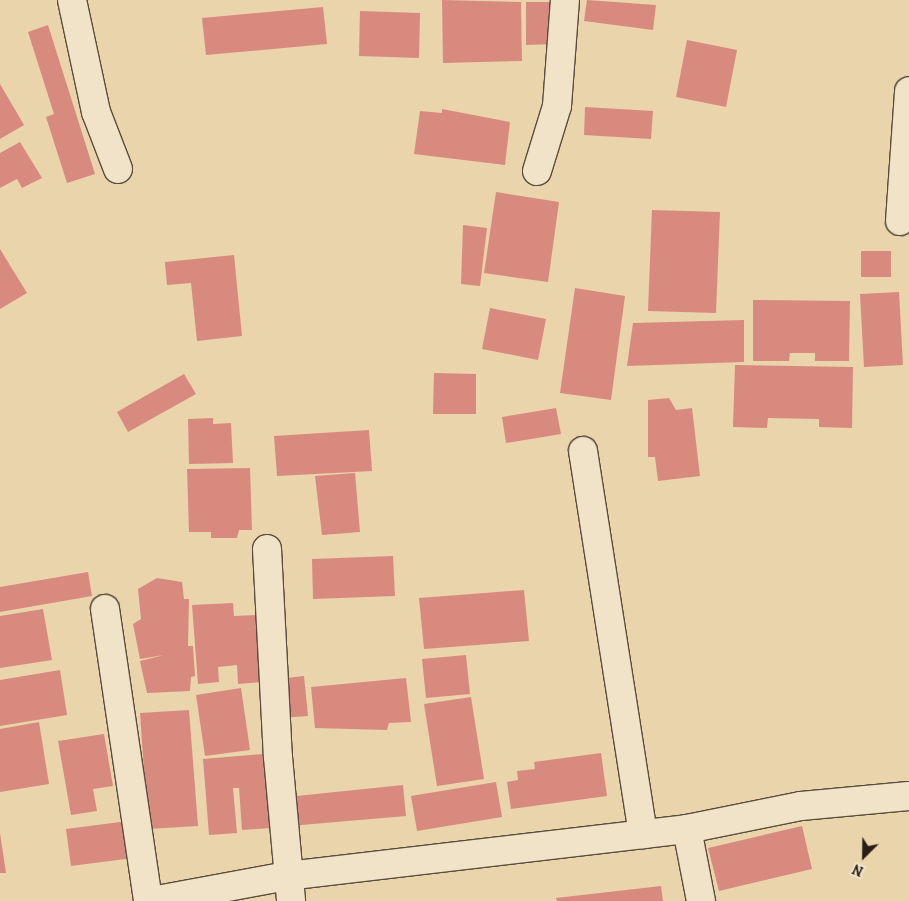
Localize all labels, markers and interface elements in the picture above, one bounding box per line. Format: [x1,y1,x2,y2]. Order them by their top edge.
north arrow [839,831,889,881]
text: N [850,860,866,881]

